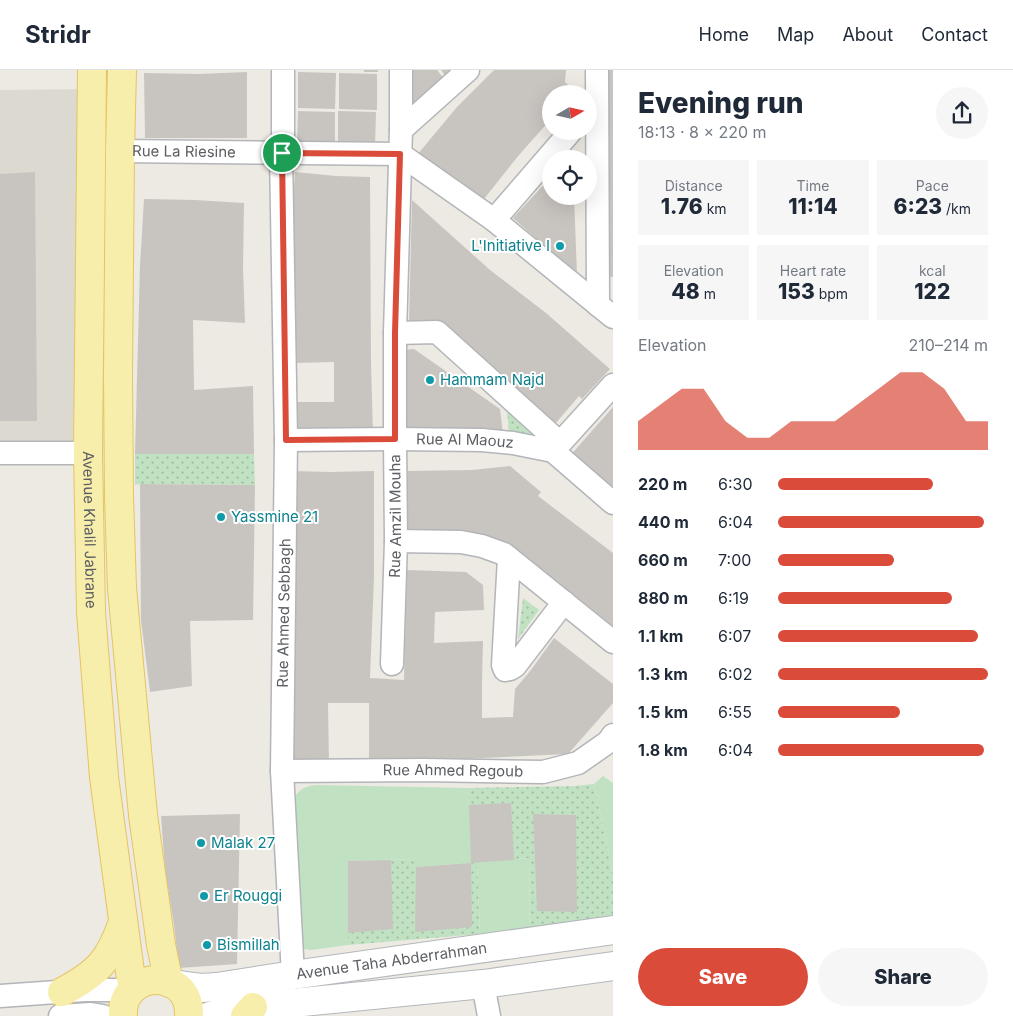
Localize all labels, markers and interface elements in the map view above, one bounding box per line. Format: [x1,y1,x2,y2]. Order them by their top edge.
text: Stridr [25,20,91,49]
text: Home [699,24,749,45]
text: Map [777,24,814,45]
text: About [842,24,893,45]
text: Contact [921,24,988,45]
north arrow [542,85,598,140]
map controls [542,85,597,205]
text: Evening run [638,86,804,120]
button: share [936,87,988,139]
text: 18:13 · 8 × 220 m [638,122,767,142]
pin [261,132,303,174]
icon: arrive [268,139,296,167]
street label: Rue La Riesine [132,141,236,161]
button: locate [542,150,597,205]
text: Distance [665,177,723,194]
text: Time [797,177,829,194]
text: Pace [916,177,949,194]
text: 1.76 [661,194,703,219]
text: 11:14 [788,194,838,219]
text: 6:23 [894,194,942,219]
text: km [703,200,727,217]
text: /km [942,200,971,217]
place label: L'Initiative I [471,236,550,255]
marker: L'Initiative I [554,240,566,252]
text: Elevation [664,262,724,279]
text: Heart rate [780,262,846,279]
text: kcal [919,262,946,279]
text: 48 [671,279,700,304]
text: 153 [778,279,815,304]
text: 122 [914,279,950,304]
text: m [700,285,716,302]
text: bpm [815,285,848,302]
text: Elevation [638,335,707,355]
text: 210–214 m [909,335,988,355]
place label: Hammam Najd [440,370,544,389]
marker: Hammam Najd [424,374,436,386]
street label: Rue Al Maouz [416,429,515,452]
street label: Avenue Khalil Jabrane [79,451,101,609]
street label: Rue Amzil Mouha [385,454,405,578]
text: 220 m [638,474,687,494]
text: 6:30 [718,474,753,494]
place label: Yassmine 21 [231,507,318,526]
marker: Yassmine 21 [215,511,227,523]
text: 440 m [638,512,689,532]
text: 6:04 [718,512,753,532]
street label: Rue Ahmed Sebbagh [273,538,294,688]
text: 660 m [638,550,688,570]
text: 7:00 [718,550,751,570]
text: 880 m [638,588,688,608]
text: 6:19 [718,588,749,608]
text: 1.1 km [638,626,683,646]
text: 6:07 [718,626,751,646]
text: 1.3 km [638,664,688,684]
text: 6:02 [718,664,752,684]
text: 1.5 km [638,702,688,722]
text: 6:55 [718,702,752,722]
text: 1.8 km [638,740,688,760]
text: 6:04 [718,740,753,760]
street label: Rue Ahmed Regoub [383,760,523,781]
place label: Malak 27 [211,833,275,852]
marker: Malak 27 [195,837,207,849]
place label: Er Rouggi [214,886,282,905]
marker: Er Rouggi [198,890,210,902]
place label: Bismillah [217,935,280,954]
street label: Avenue Taha Abderrahman [295,938,488,983]
marker: Bismillah [201,939,213,951]
button: Save [638,948,808,1006]
button: Share [818,948,988,1006]

